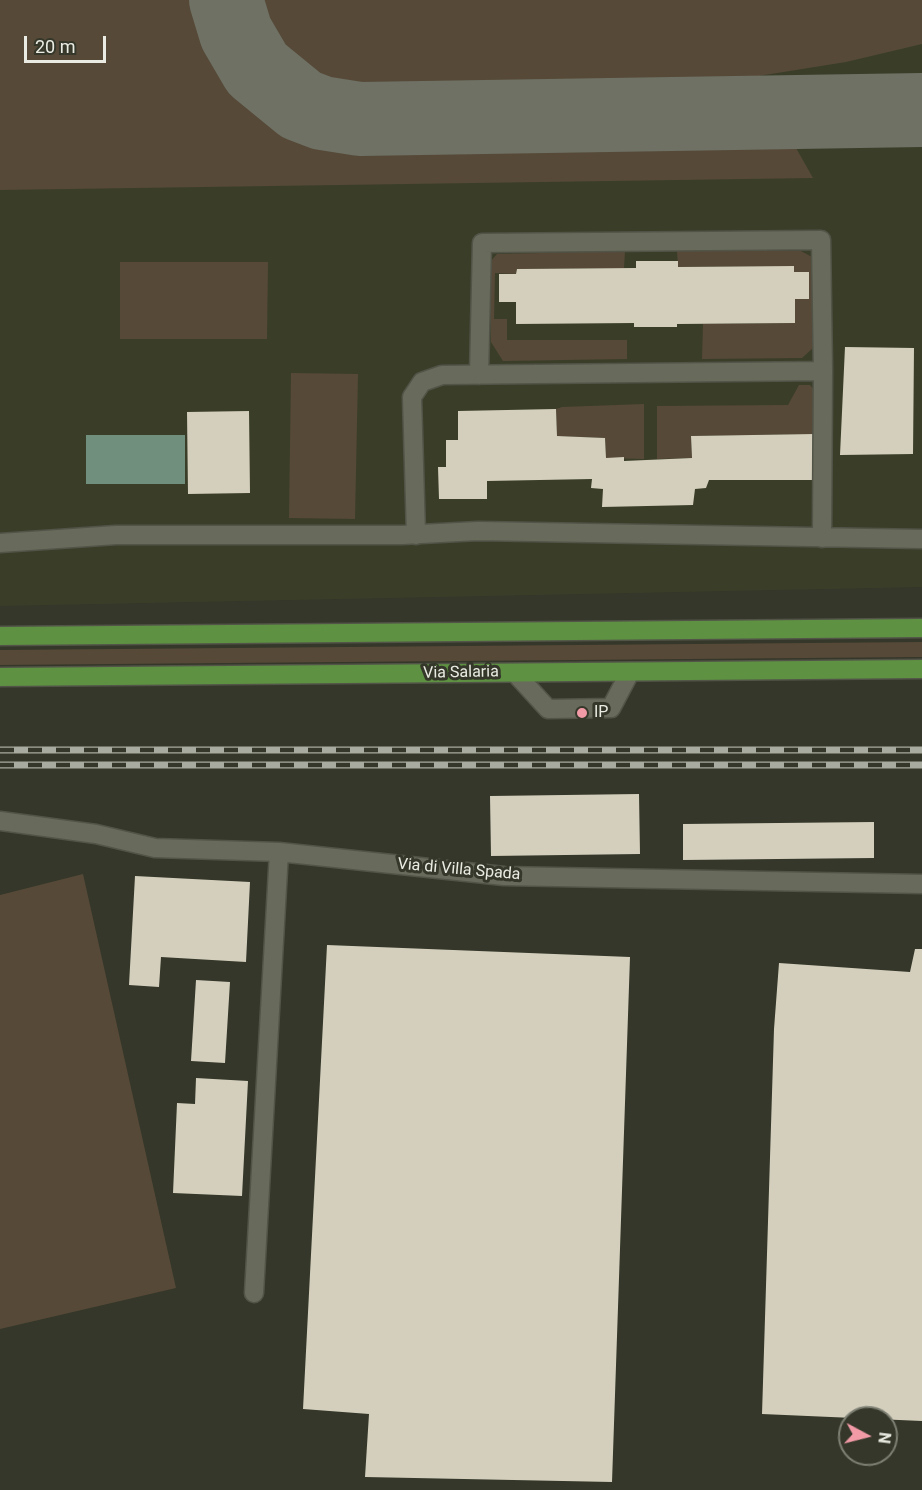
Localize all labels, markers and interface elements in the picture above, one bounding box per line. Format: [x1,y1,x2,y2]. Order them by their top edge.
scale bar [27,24,110,62]
text: 20 m [35,36,75,57]
street label: Via Salaria [423,663,499,683]
place label: IP [594,703,608,723]
marker: IP [575,706,589,720]
street label: Via di Villa Spada [397,855,521,885]
north arrow [838,1406,898,1466]
text: N [874,1431,894,1445]

